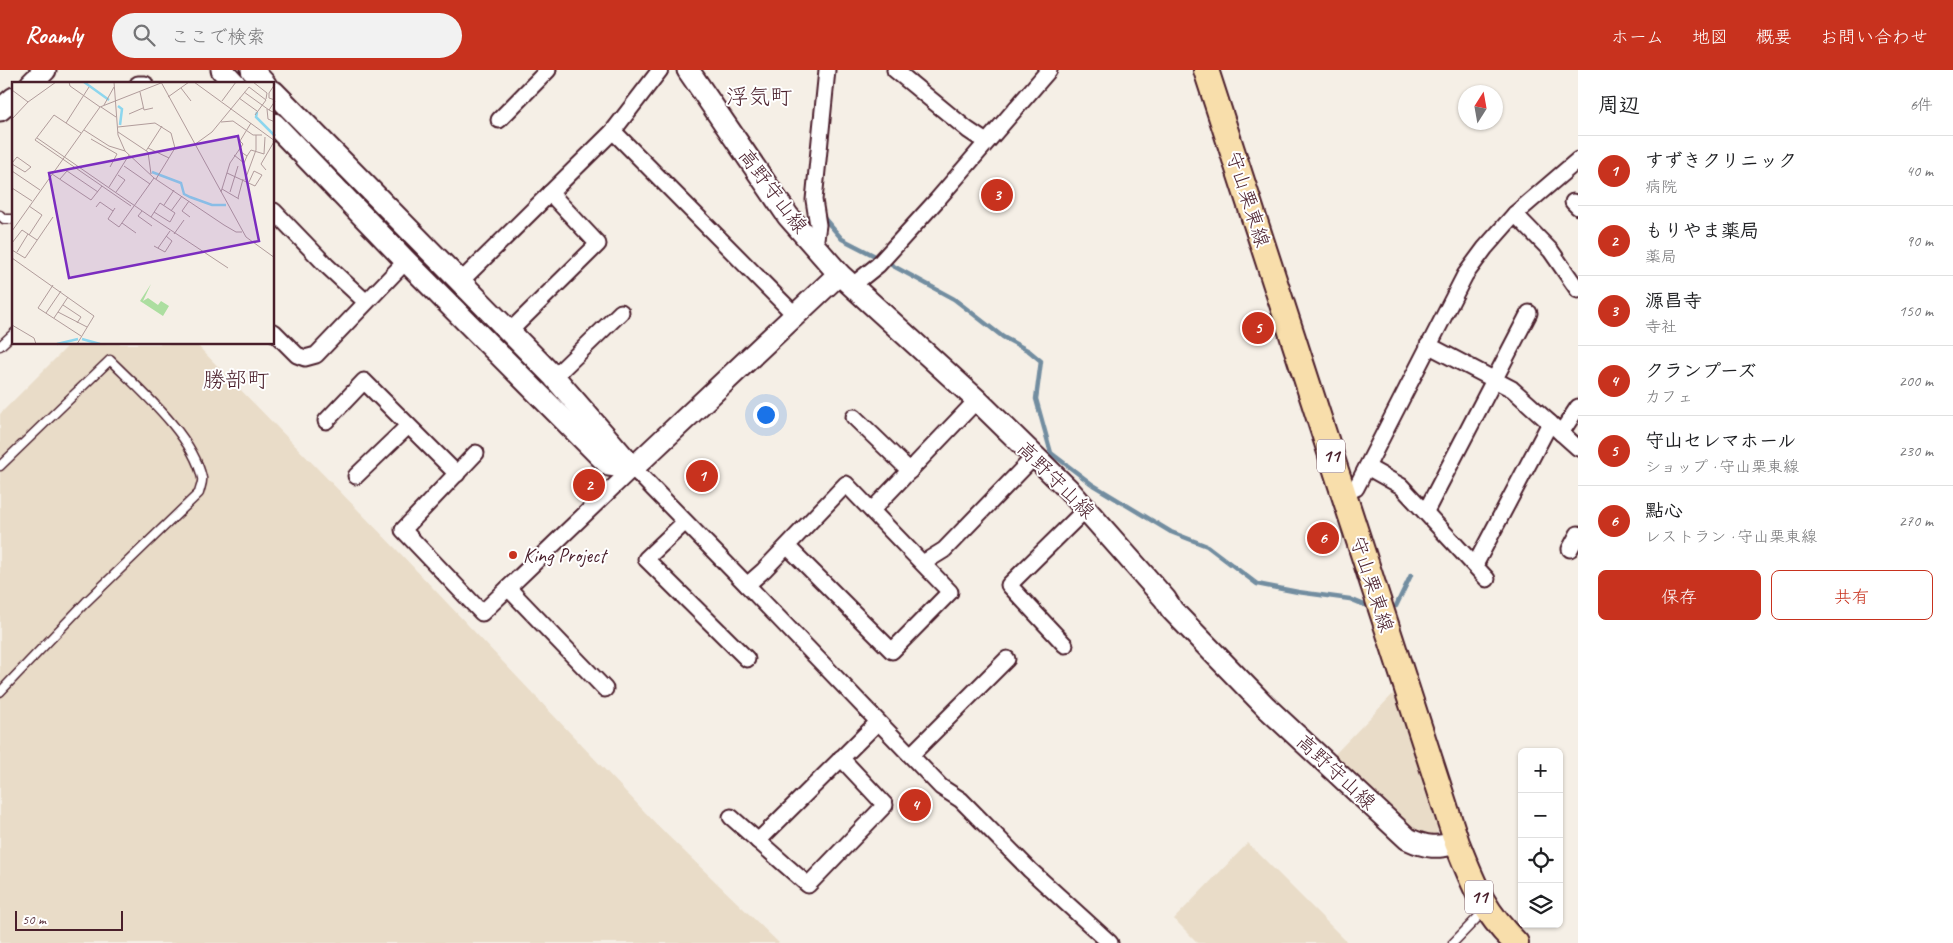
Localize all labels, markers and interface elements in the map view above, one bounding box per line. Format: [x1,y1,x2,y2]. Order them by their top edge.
search box [112,13,462,58]
text: Roamly [25,20,82,50]
icon: search [130,21,158,49]
text: ここで検索 [170,25,265,49]
text: ホーム [1611,26,1664,48]
text: 地図 [1692,26,1728,48]
text: 概要 [1756,26,1792,48]
text: お問い合わせ [1820,26,1928,48]
inset map [12,82,275,345]
district label: 浮気町 [726,83,792,111]
north arrow [1458,85,1503,130]
text: 周辺 [1598,92,1640,118]
text: 6件 [1910,95,1933,115]
street label: 高野守山線 [733,144,813,238]
street label: 守山栗東線 [1221,148,1275,250]
text: すずきクリニック [1645,149,1797,173]
text: 1 [1610,161,1618,181]
text: 40 m [1906,161,1933,181]
pin: 3 [981,176,1013,214]
text: 病院 [1645,177,1677,197]
text: もりやま薬局 [1645,219,1759,243]
text: 2 [1610,231,1618,251]
text: 90 m [1906,231,1933,251]
text: 薬局 [1645,247,1677,267]
text: 源昌寺 [1645,289,1702,313]
text: 3 [1610,301,1618,321]
text: 150 m [1899,301,1933,321]
pin: 5 [1242,309,1274,347]
text: 寺社 [1645,317,1677,337]
text: クランプーズ [1645,359,1756,383]
district label: 勝部町 [203,366,269,394]
text: 4 [1610,371,1618,391]
text: 200 m [1899,371,1933,391]
text: カフェ [1645,387,1693,407]
your location [753,402,779,428]
text: 守山セレマホール [1645,429,1796,453]
street label: 高野守山線 [1012,436,1100,524]
road number: 11 [1317,440,1345,472]
text: 5 [1611,441,1617,461]
text: 230 m [1899,441,1933,461]
pin: 1 [686,457,718,495]
text: ショップ · 守山栗東線 [1645,457,1799,477]
pin: 2 [573,466,605,504]
text: 點心 [1645,499,1683,523]
text: 6 [1610,511,1618,531]
text: 270 m [1899,511,1933,531]
pin: 6 [1307,519,1339,557]
text: レストラン · 守山栗東線 [1645,527,1817,547]
street label: 守山栗東線 [1345,533,1399,635]
place label: King Project [523,543,609,568]
marker: King Project [507,549,519,561]
button: 保存 [1598,570,1761,620]
button: 共有 [1771,570,1933,620]
street label: 高野守山線 [1291,729,1381,815]
map controls [1518,748,1563,928]
button: + [1518,748,1563,793]
pin: 4 [899,786,931,824]
button: − [1518,793,1563,838]
button: locate [1518,838,1563,883]
road number: 11 [1465,880,1493,914]
button: layers [1518,883,1563,928]
scale bar [15,908,122,931]
text: 50 m [22,911,46,928]

